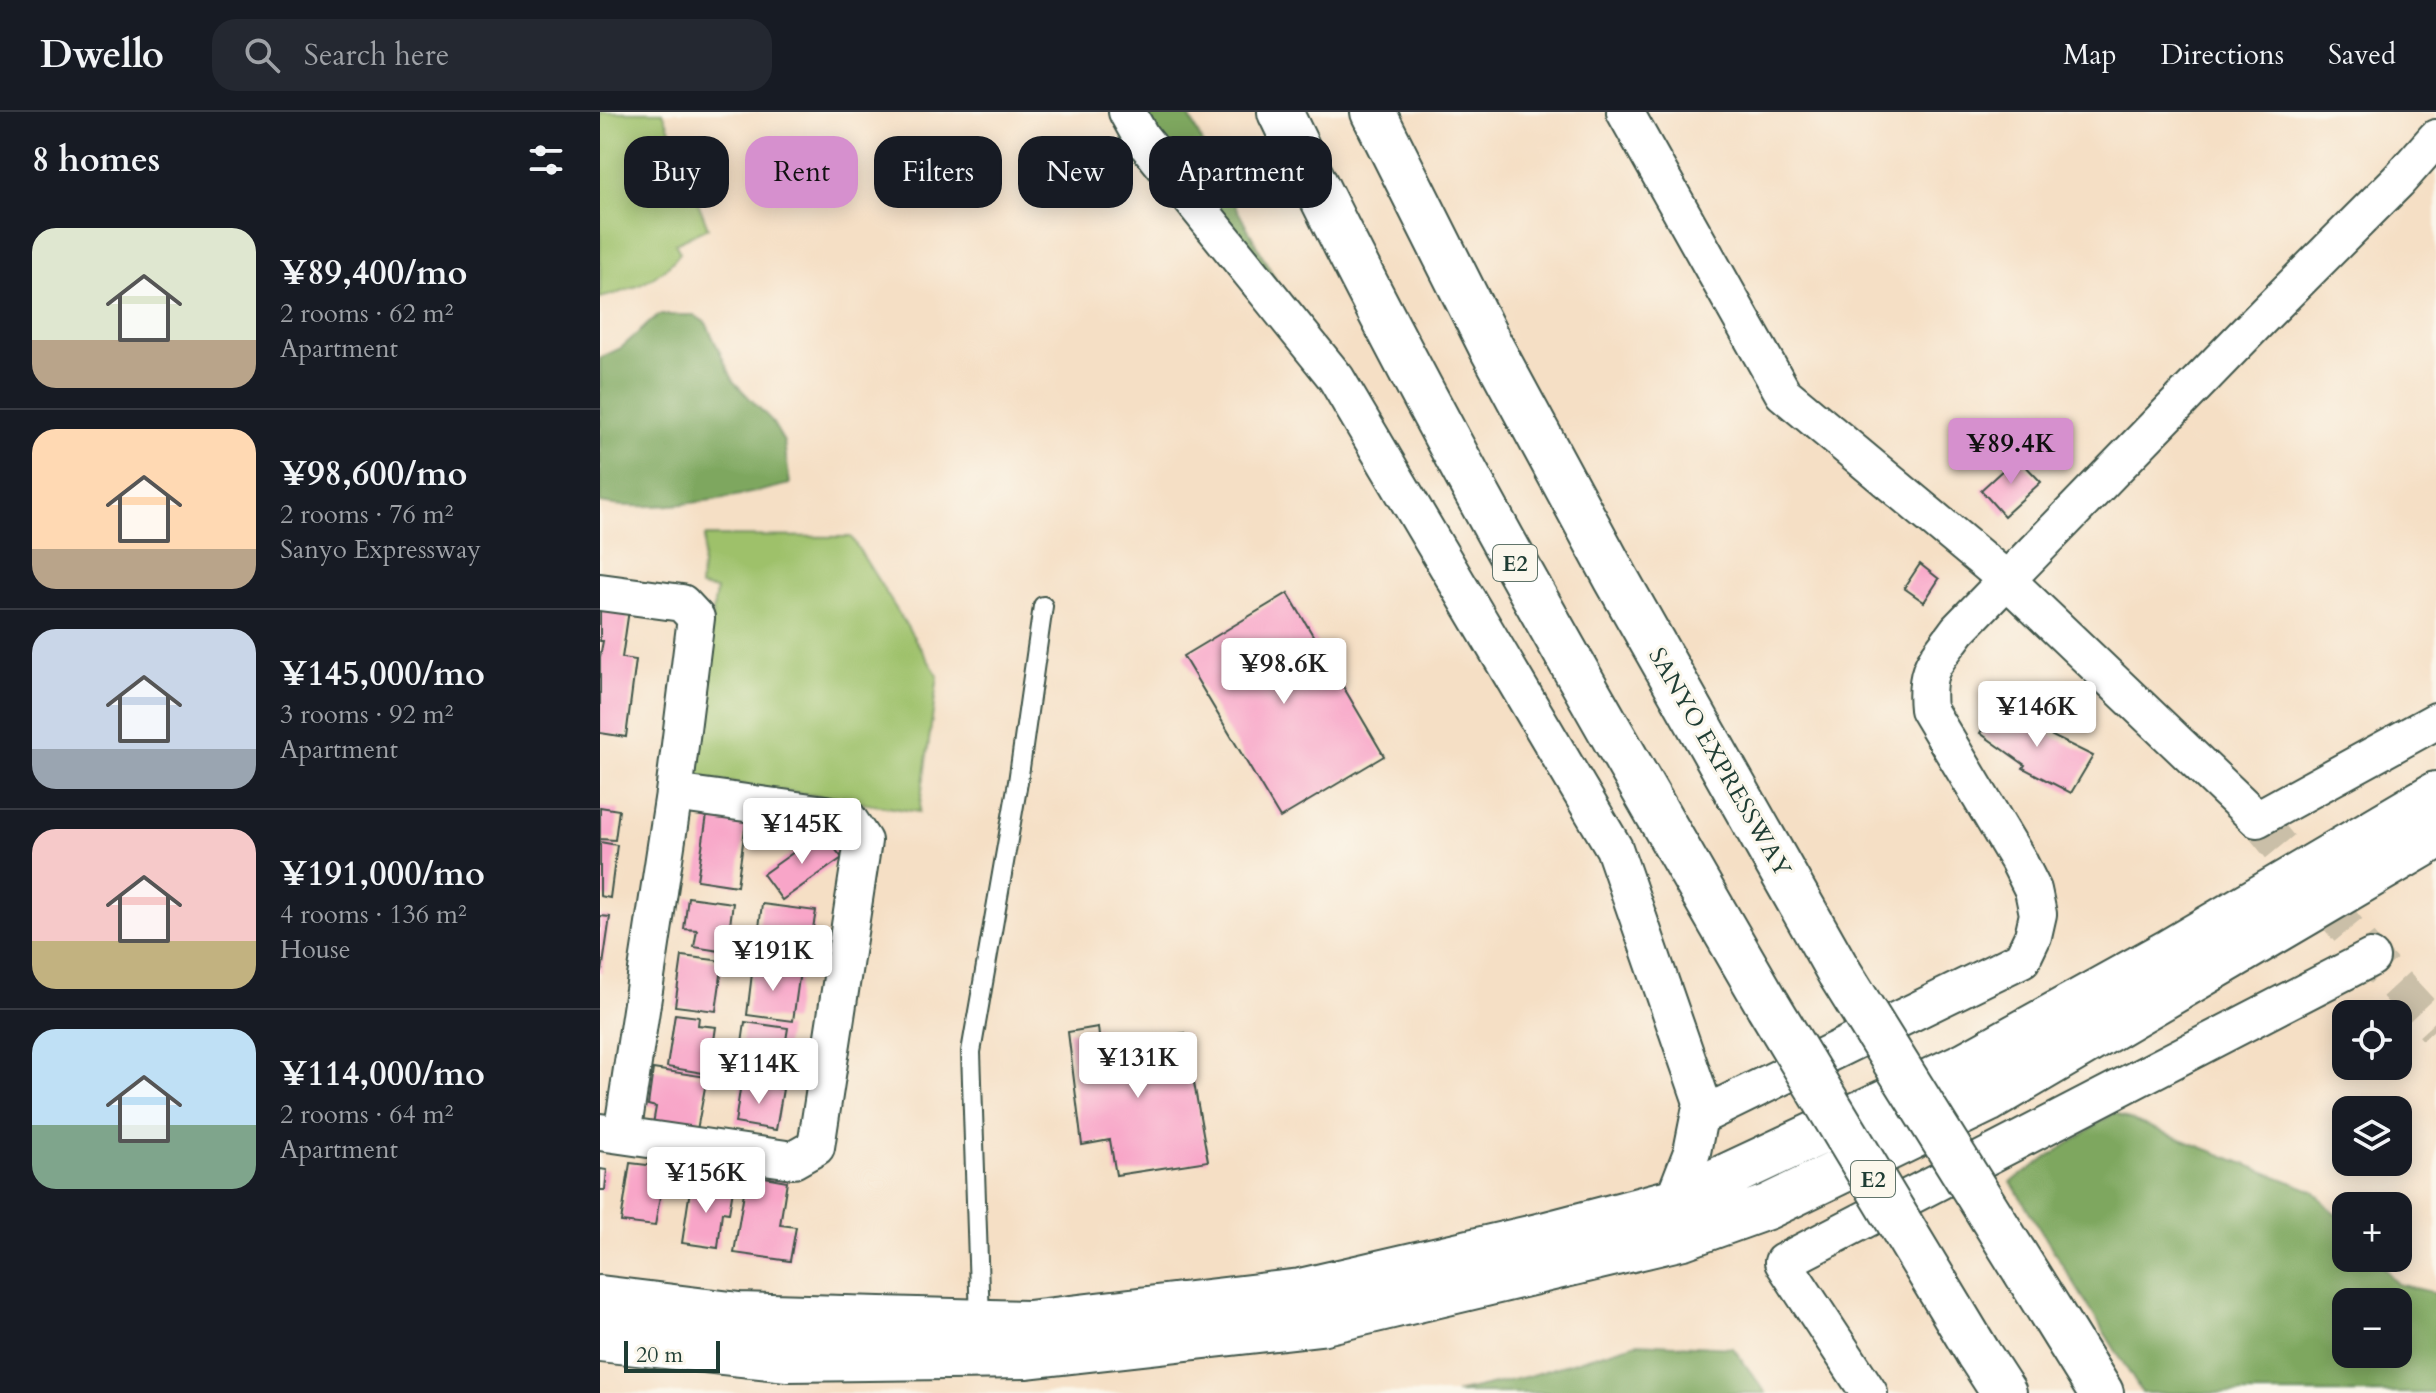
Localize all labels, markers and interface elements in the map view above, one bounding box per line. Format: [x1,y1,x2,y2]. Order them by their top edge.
search box [212,19,772,91]
text: Dwello [40,29,164,81]
icon: search [240,33,284,77]
text: Search here [304,35,449,76]
text: Map [2063,36,2117,74]
text: Directions [2161,36,2284,74]
text: Saved [2328,36,2396,74]
chip: Buy [624,136,729,208]
chip: Rent [745,136,858,208]
chip: Filters [874,136,1002,208]
chip: New [1018,136,1133,208]
chip: Apartment [1149,136,1332,208]
text: 8 homes [32,137,160,183]
icon: filters [524,138,568,182]
text: ¥89,400/mo [280,250,467,296]
icon: home [96,260,192,356]
text: 2 rooms · 62 m² [280,296,453,331]
text: Apartment [280,331,398,366]
pin: ¥89.4K [1946,418,2076,486]
text: ¥89.4K [1966,426,2056,461]
text: ¥98,600/mo [280,451,467,497]
icon: home [96,461,192,557]
text: 2 rooms · 76 m² [280,497,453,532]
text: Sanyo Expressway [280,532,481,567]
road number: E2 [1493,545,1537,581]
pin: ¥98.6K [1219,638,1349,706]
street label: SANYO EXPRESSWAY [1640,642,1799,883]
text: ¥98.6K [1239,646,1329,681]
text: ¥145,000/mo [280,651,485,697]
icon: home [96,661,192,757]
pin: ¥146K [1981,681,2093,749]
text: ¥146K [1996,689,2078,724]
text: 3 rooms · 92 m² [280,697,453,732]
text: Apartment [280,732,398,767]
pin: ¥145K [746,798,858,866]
text: ¥145K [761,806,843,841]
text: ¥191,000/mo [280,851,485,897]
icon: home [96,861,192,957]
text: 4 rooms · 136 m² [280,897,467,932]
pin: ¥191K [717,925,829,993]
text: House [280,932,351,967]
text: ¥191K [732,933,814,968]
map controls [2332,1000,2412,1368]
button: locate [2332,1000,2412,1080]
pin: ¥131K [1082,1032,1194,1100]
pin: ¥114K [703,1038,815,1106]
text: ¥131K [1097,1040,1179,1075]
text: ¥114K [718,1046,800,1081]
text: ¥114,000/mo [280,1051,485,1097]
icon: home [96,1061,192,1157]
button: layers [2332,1096,2412,1176]
text: 2 rooms · 64 m² [280,1097,453,1132]
text: Apartment [280,1132,398,1167]
pin: ¥156K [650,1147,762,1215]
text: ¥156K [665,1155,747,1190]
road number: E2 [1851,1161,1895,1197]
button: + [2332,1192,2412,1272]
button: − [2332,1288,2412,1368]
scale bar [624,1337,720,1373]
text: 20 m [636,1340,683,1370]

